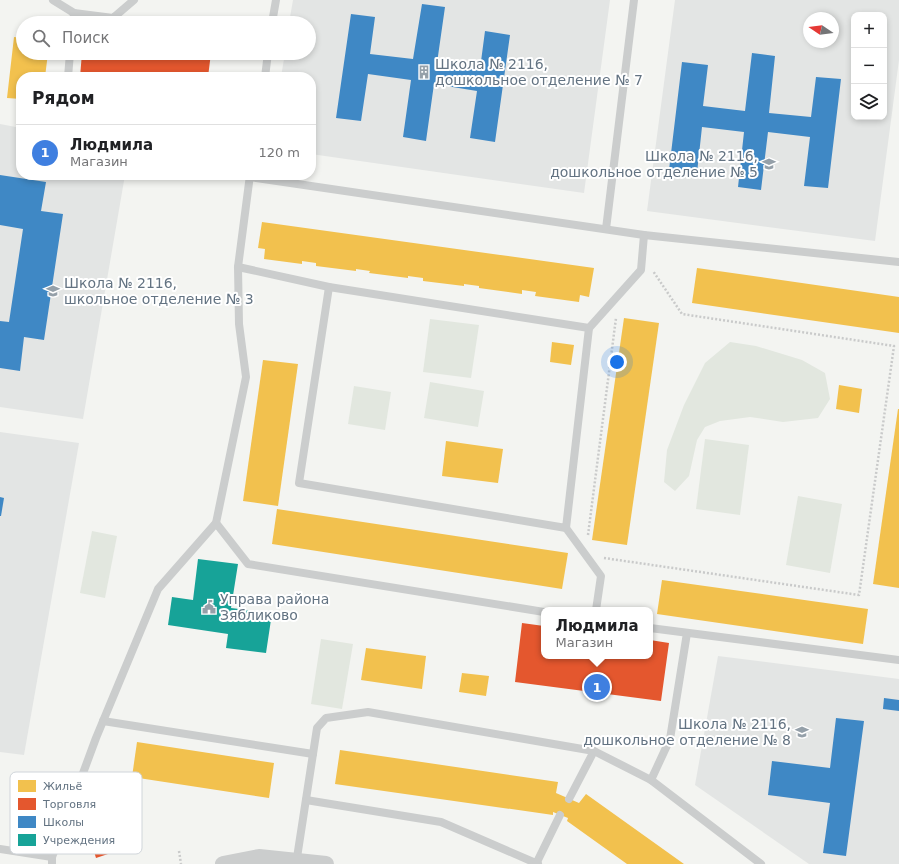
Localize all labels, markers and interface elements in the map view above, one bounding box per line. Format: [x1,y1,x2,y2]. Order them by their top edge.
north arrow [803,12,839,48]
map controls [851,12,887,120]
button: + [851,12,887,48]
search box [16,16,316,60]
icon: search [30,27,52,49]
text: Поиск [62,29,110,47]
button: − [851,48,887,84]
place label: Школа № 2116, дошкольное отделение № 7 [435,56,643,88]
building icon: Школа № 2116, дошкольное отделение № 7 [416,64,432,80]
button: layers [851,84,887,120]
text: Рядом [32,88,95,108]
text: Людмила [70,136,153,154]
text: 1 [40,145,50,160]
text: 120 m [258,145,300,160]
place label: Школа № 2116, дошкольное отделение № 5 [550,148,758,180]
text: Магазин [70,154,128,169]
school or university icon: Школа № 2116, дошкольное отделение № 5 [761,156,777,172]
place label: Школа № 2116, школьное отделение № 3 [64,275,254,307]
school or university icon: Школа № 2116, школьное отделение № 3 [45,283,61,299]
your location [607,352,627,372]
place label: Управа района Зябликово [220,591,329,623]
public building icon: Управа района Зябликово [201,599,217,615]
popup [541,607,653,659]
text: Людмила [555,617,639,635]
text: Магазин [555,635,613,650]
pin: 1 [584,672,610,702]
place label: Школа № 2116, дошкольное отделение № 8 [583,716,791,748]
school or university icon: Школа № 2116, дошкольное отделение № 8 [794,724,810,740]
legend [10,772,142,854]
text: Жильё [43,780,83,793]
text: Торговля [42,798,96,811]
text: Школы [43,816,84,829]
text: Учреждения [43,834,115,847]

